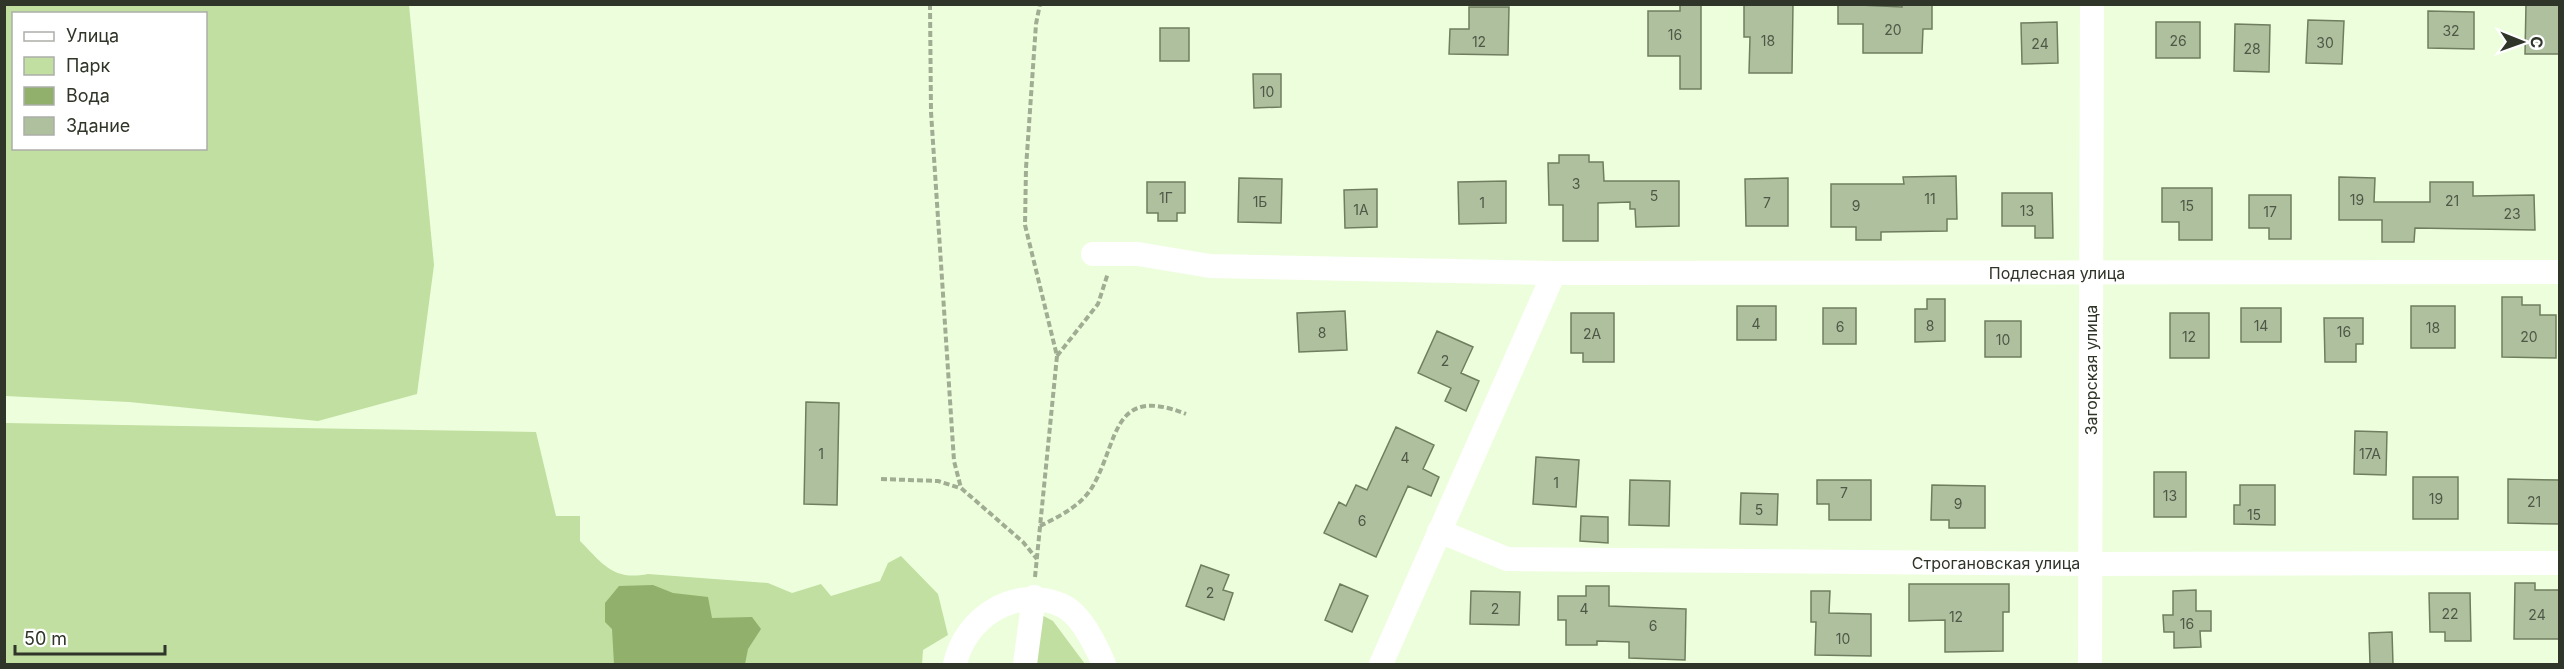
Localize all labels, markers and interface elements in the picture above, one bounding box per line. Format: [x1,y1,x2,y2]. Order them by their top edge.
legend [12,12,207,150]
north arrow [2492,12,2552,72]
house number: 20 [1884,21,1902,38]
house number: 32 [2442,22,2460,39]
text: Улица [66,25,119,46]
house number: 16 [1668,26,1682,43]
house number: 18 [1761,32,1775,49]
house number: 26 [2169,32,2187,49]
house number: 12 [1472,33,1486,50]
house number: 30 [2316,34,2334,51]
house number: 24 [2031,35,2049,52]
text: С [2527,36,2547,49]
house number: 28 [2243,40,2261,57]
text: Парк [66,55,111,76]
house number: 10 [1260,83,1274,100]
text: Вода [66,85,110,106]
text: Здание [66,115,130,136]
house number: 3 [1572,175,1580,192]
house number: 5 [1650,187,1658,204]
house number: 1Г [1159,189,1173,206]
house number: 11 [1924,190,1936,207]
house number: 19 [2350,191,2364,208]
house number: 21 [2445,192,2459,209]
house number: 1Б [1253,193,1267,210]
house number: 1 [1479,194,1485,211]
house number: 7 [1763,194,1771,211]
house number: 9 [1852,197,1860,214]
house number: 15 [2180,197,2194,214]
house number: 1А [1353,201,1369,218]
house number: 13 [2020,202,2034,219]
house number: 17 [2263,203,2277,220]
house number: 23 [2503,205,2521,222]
street label: Подлесная улица [1989,263,2125,283]
street label: Загорская улица [2081,305,2101,435]
house number: 4 [1751,315,1761,332]
house number: 8 [1926,317,1934,334]
house number: 14 [2254,317,2268,334]
house number: 6 [1836,318,1844,335]
house number: 18 [2426,319,2440,336]
house number: 16 [2337,323,2351,340]
house number: 8 [1318,324,1326,341]
house number: 2А [1583,325,1601,342]
house number: 12 [2182,328,2196,345]
house number: 20 [2520,328,2538,345]
house number: 10 [1996,331,2010,348]
house number: 2 [1441,352,1449,369]
house number: 1 [818,445,824,462]
house number: 17А [2359,445,2381,462]
house number: 4 [1400,449,1410,466]
house number: 1 [1553,474,1559,491]
house number: 7 [1840,484,1848,501]
house number: 13 [2163,487,2177,504]
house number: 19 [2429,490,2443,507]
house number: 21 [2527,493,2541,510]
house number: 9 [1954,495,1962,512]
house number: 5 [1755,501,1763,518]
house number: 15 [2247,506,2261,523]
house number: 6 [1358,512,1366,529]
street label: Строгановская улица [1912,553,2080,573]
house number: 2 [1206,584,1214,601]
house number: 2 [1491,600,1499,617]
house number: 4 [1579,600,1589,617]
house number: 22 [2441,605,2459,622]
house number: 24 [2528,606,2546,623]
house number: 12 [1949,608,1963,625]
house number: 16 [2180,615,2194,632]
house number: 6 [1649,617,1657,634]
scale bar [15,618,165,656]
text: 50 m [24,628,67,649]
house number: 10 [1836,630,1850,647]

